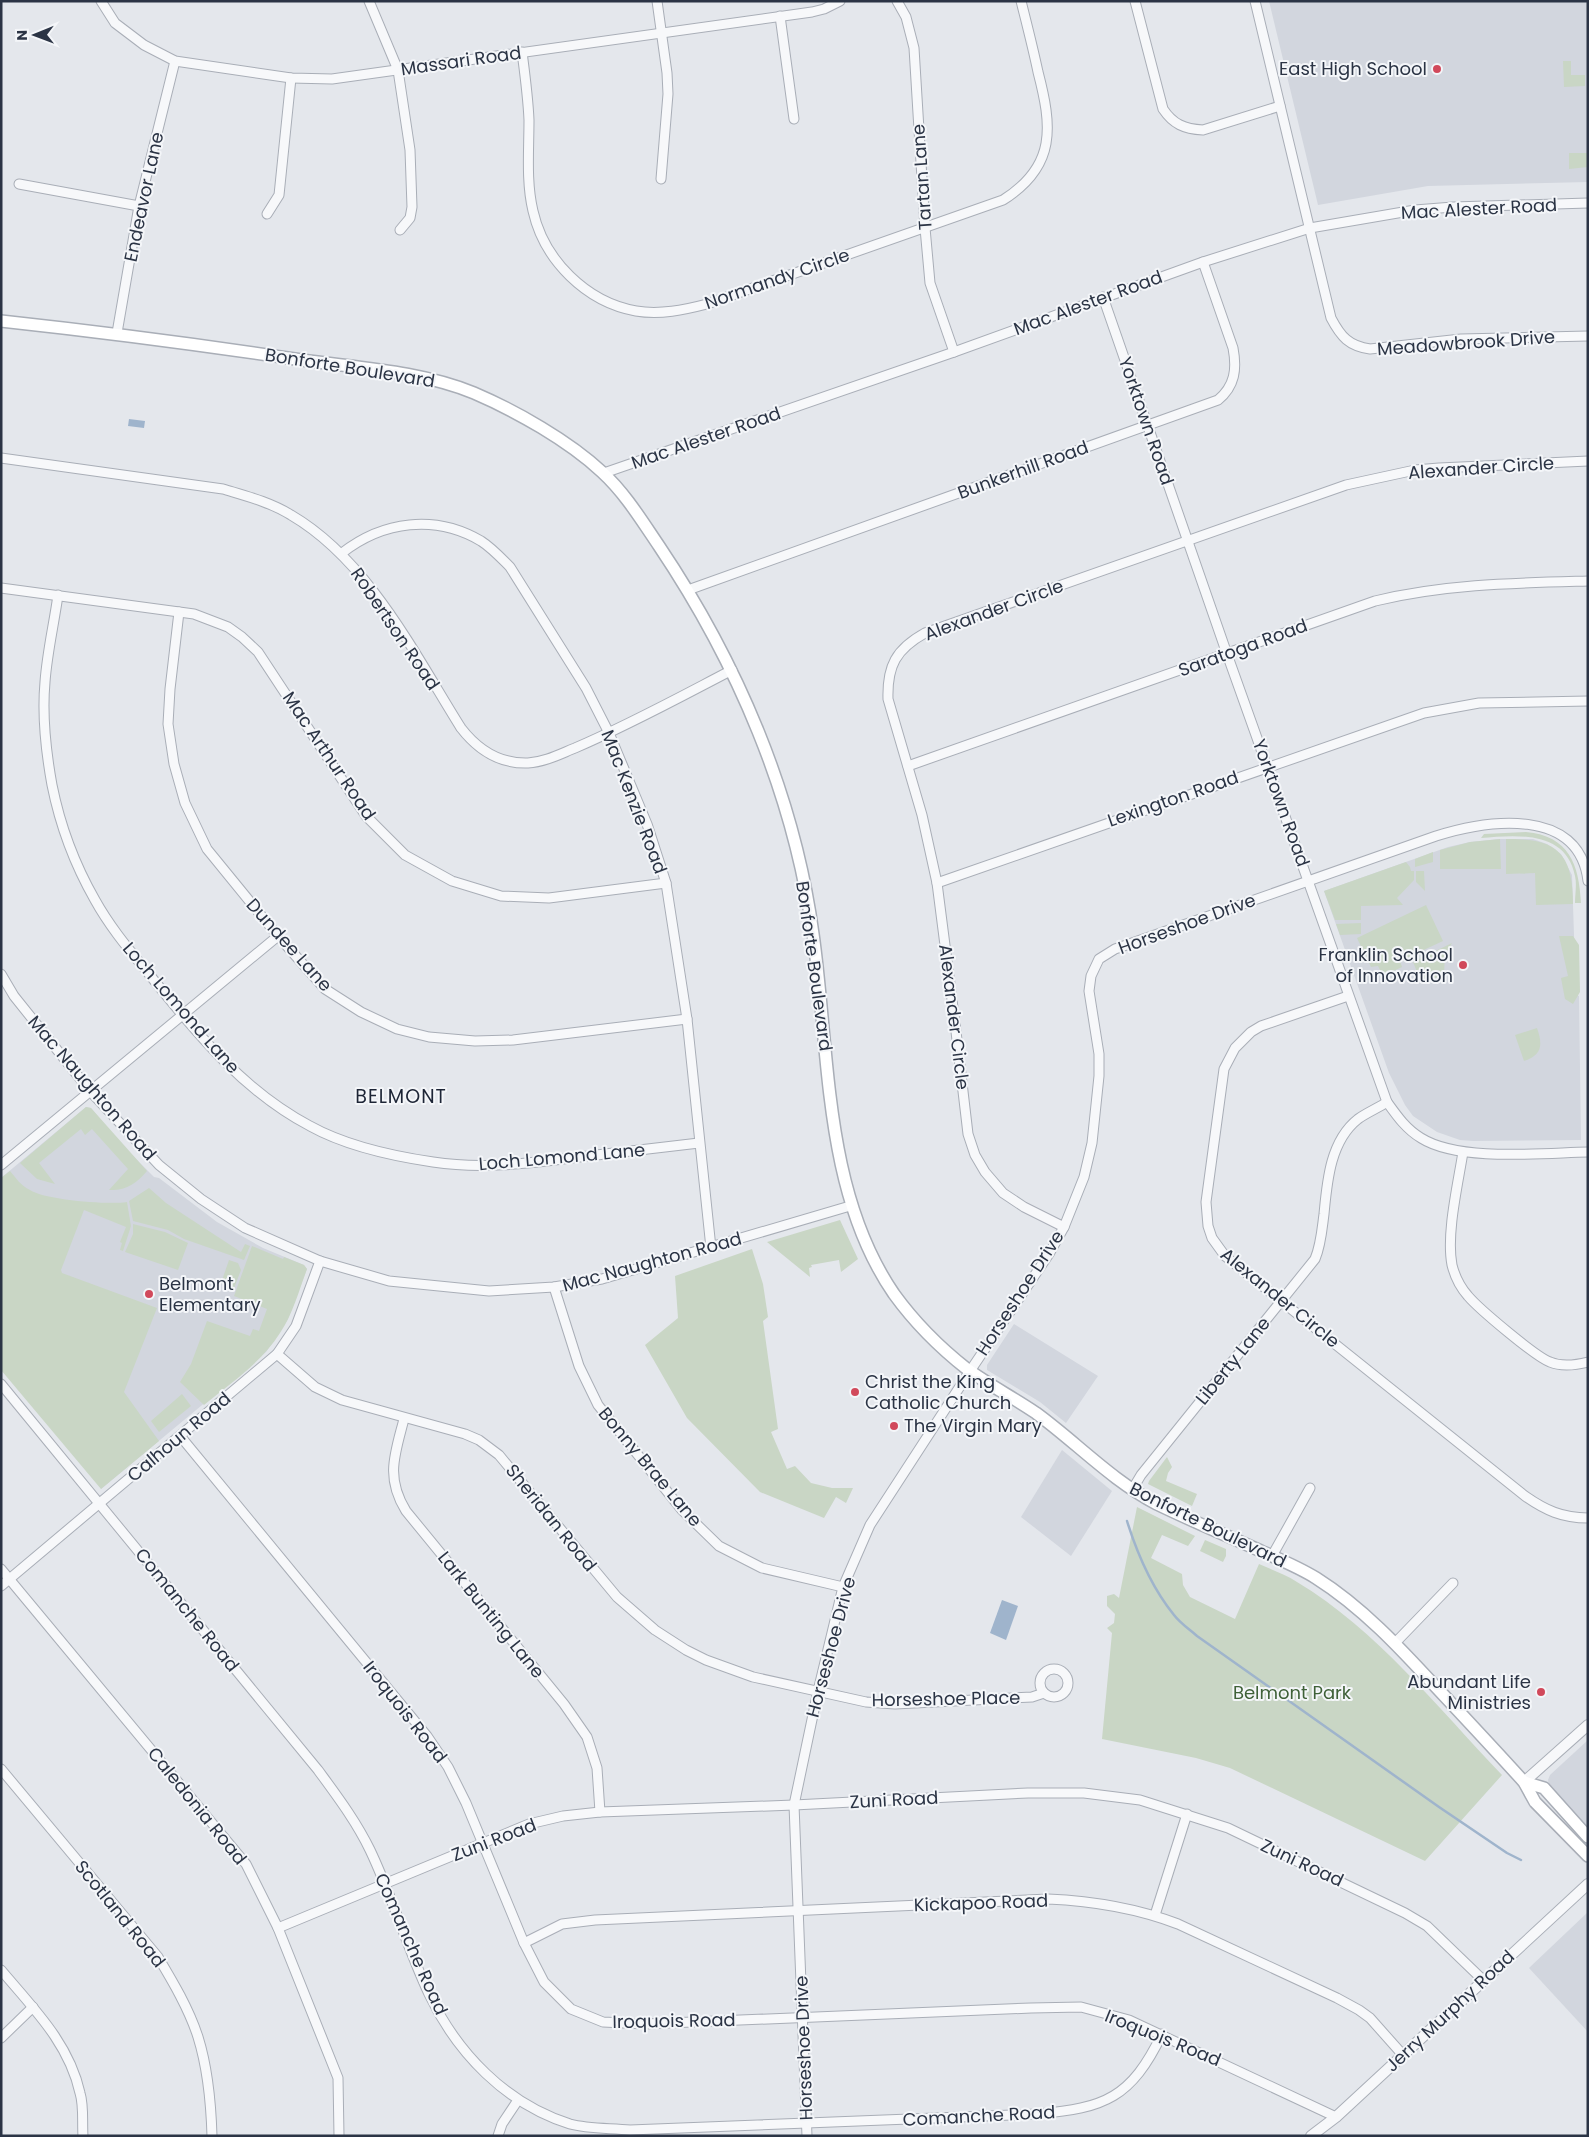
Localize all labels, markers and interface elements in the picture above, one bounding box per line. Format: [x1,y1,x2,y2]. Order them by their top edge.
north arrow [10,10,60,60]
text: N [12,30,32,41]
street label: Massari Road [399,40,523,81]
place label: East High School [1279,56,1427,81]
marker: East High School [1431,63,1443,75]
street label: Tartan Lane [905,123,938,231]
street label: Endeavor Lane [118,130,169,264]
street label: Mac Alester Road [1400,192,1558,225]
street label: Normandy Circle [701,242,853,315]
street label: Mac Alester Road [1010,264,1166,341]
street label: Meadowbrook Drive [1376,324,1556,361]
street label: Bonforte Boulevard [263,342,437,393]
street label: Yorktown Road [1113,353,1180,488]
street label: Mac Alester Road [628,400,784,475]
street label: Bunkerhill Road [954,434,1092,505]
street label: Alexander Circle [1407,450,1555,485]
street label: Robertson Road [345,562,446,695]
street label: Alexander Circle [921,573,1067,646]
street label: Saratoga Road [1175,613,1311,682]
street label: Mac Arthur Road [277,686,382,825]
street label: Mac Kenzie Road [596,726,673,877]
street label: Yorktown Road [1247,736,1316,870]
street label: Lexington Road [1104,764,1242,833]
street label: Bonforte Boulevard [790,879,839,1053]
street label: Horseshoe Drive [1115,887,1259,960]
street label: Dundee Lane [241,893,338,997]
street label: Loch Lomond Lane [117,936,246,1079]
place label: Franklin School of Innovation [1319,942,1453,988]
street label: Alexander Circle [933,943,976,1091]
marker: Franklin School of Innovation [1457,959,1469,971]
street label: Mac Naughton Road [22,1010,162,1166]
district label: BELMONT [355,1083,447,1110]
street label: Loch Lomond Lane [478,1137,646,1176]
street label: Horseshoe Drive [970,1225,1069,1360]
street label: Mac Naughton Road [559,1226,744,1297]
street label: Alexander Circle [1216,1242,1345,1353]
place label: Belmont Elementary [159,1271,261,1317]
marker: Belmont Elementary [143,1288,155,1300]
street label: Liberty Lane [1189,1311,1276,1410]
place label: Christ the King Catholic Church [865,1369,1011,1415]
street label: Calhoun Road [122,1386,236,1487]
marker: Christ the King Catholic Church [849,1386,861,1398]
street label: Bonny Brae Lane [593,1402,708,1532]
place label: The Virgin Mary [904,1413,1042,1438]
marker: The Virgin Mary [888,1420,900,1432]
street label: Sheridan Road [500,1459,603,1577]
street label: Bonforte Boulevard [1126,1476,1291,1573]
street label: Comanche Road [130,1542,245,1677]
street label: Lark Bunting Lane [432,1546,550,1684]
street label: Horseshoe Drive [800,1574,861,1720]
street label: Iroquois Road [358,1655,453,1768]
place label: Abundant Life Ministries [1407,1669,1531,1715]
park label: Belmont Park [1233,1680,1352,1705]
street label: Horseshoe Place [871,1685,1021,1712]
marker: Abundant Life Ministries [1535,1686,1547,1698]
street label: Caledonia Road [142,1741,253,1870]
street label: Zuni Road [849,1785,939,1814]
street label: Zuni Road [448,1812,540,1867]
street label: Zuni Road [1257,1832,1348,1893]
street label: Scotland Road [69,1855,171,1973]
street label: Comanche Road [369,1869,454,2019]
street label: Kickapoo Road [913,1888,1049,1917]
street label: Jerry Murphy Road [1380,1944,1520,2077]
street label: Horseshoe Drive [788,1975,819,2121]
street label: Iroquois Road [1101,2003,1225,2072]
street label: Iroquois Road [612,2007,736,2034]
street label: Comanche Road [902,2099,1056,2132]

